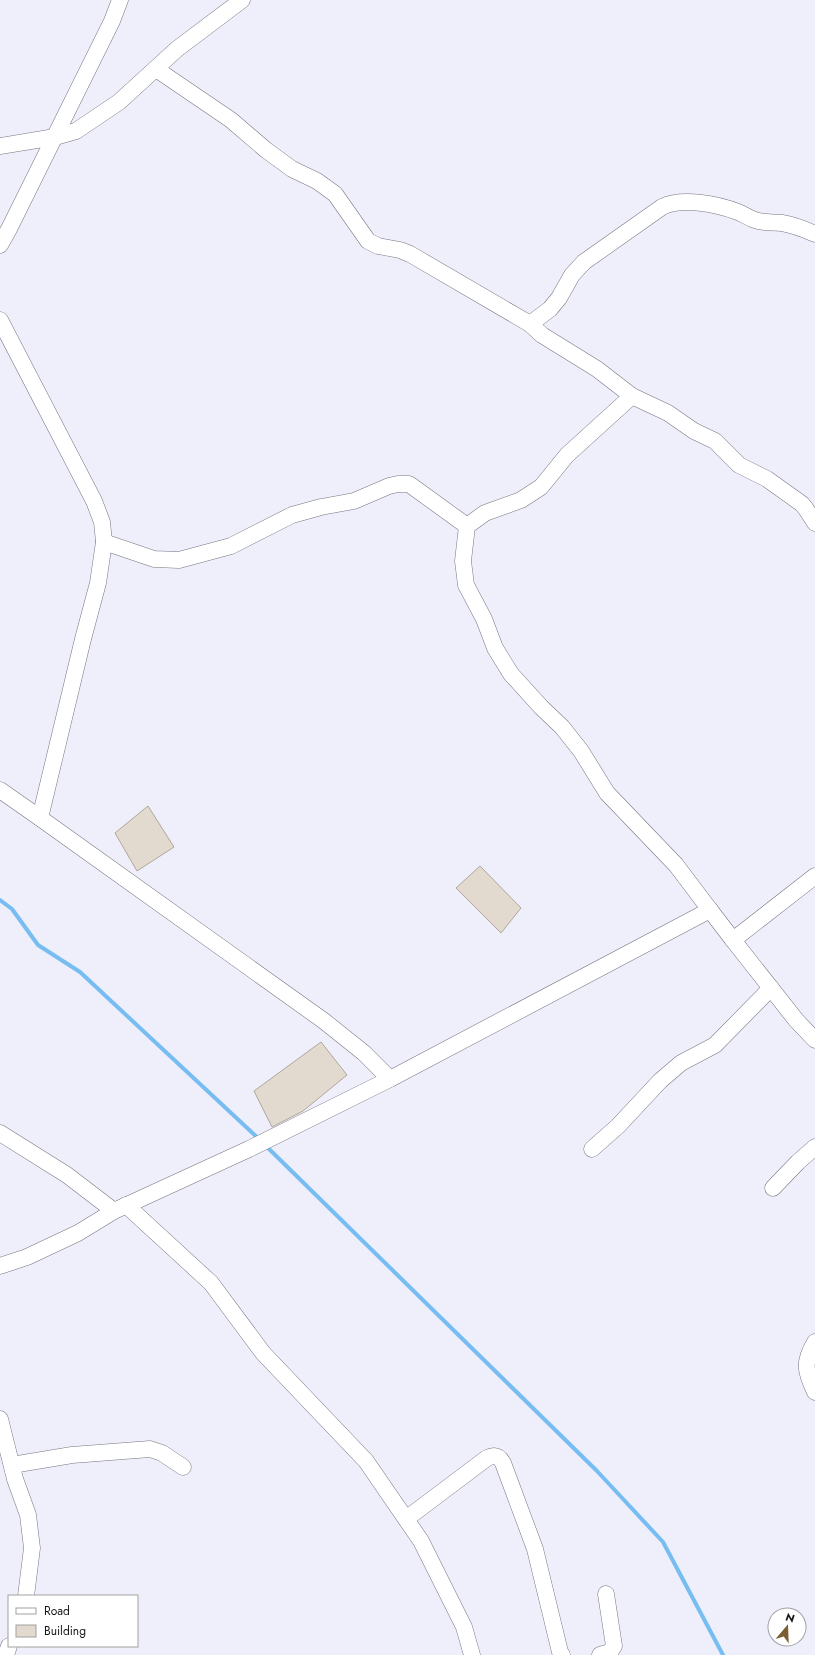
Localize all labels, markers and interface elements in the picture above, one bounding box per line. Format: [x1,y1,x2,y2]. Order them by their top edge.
legend [8,1595,138,1647]
text: Road [44,1602,70,1620]
north arrow [767,1607,807,1647]
text: N [784,1609,797,1627]
text: Building [44,1622,86,1640]

